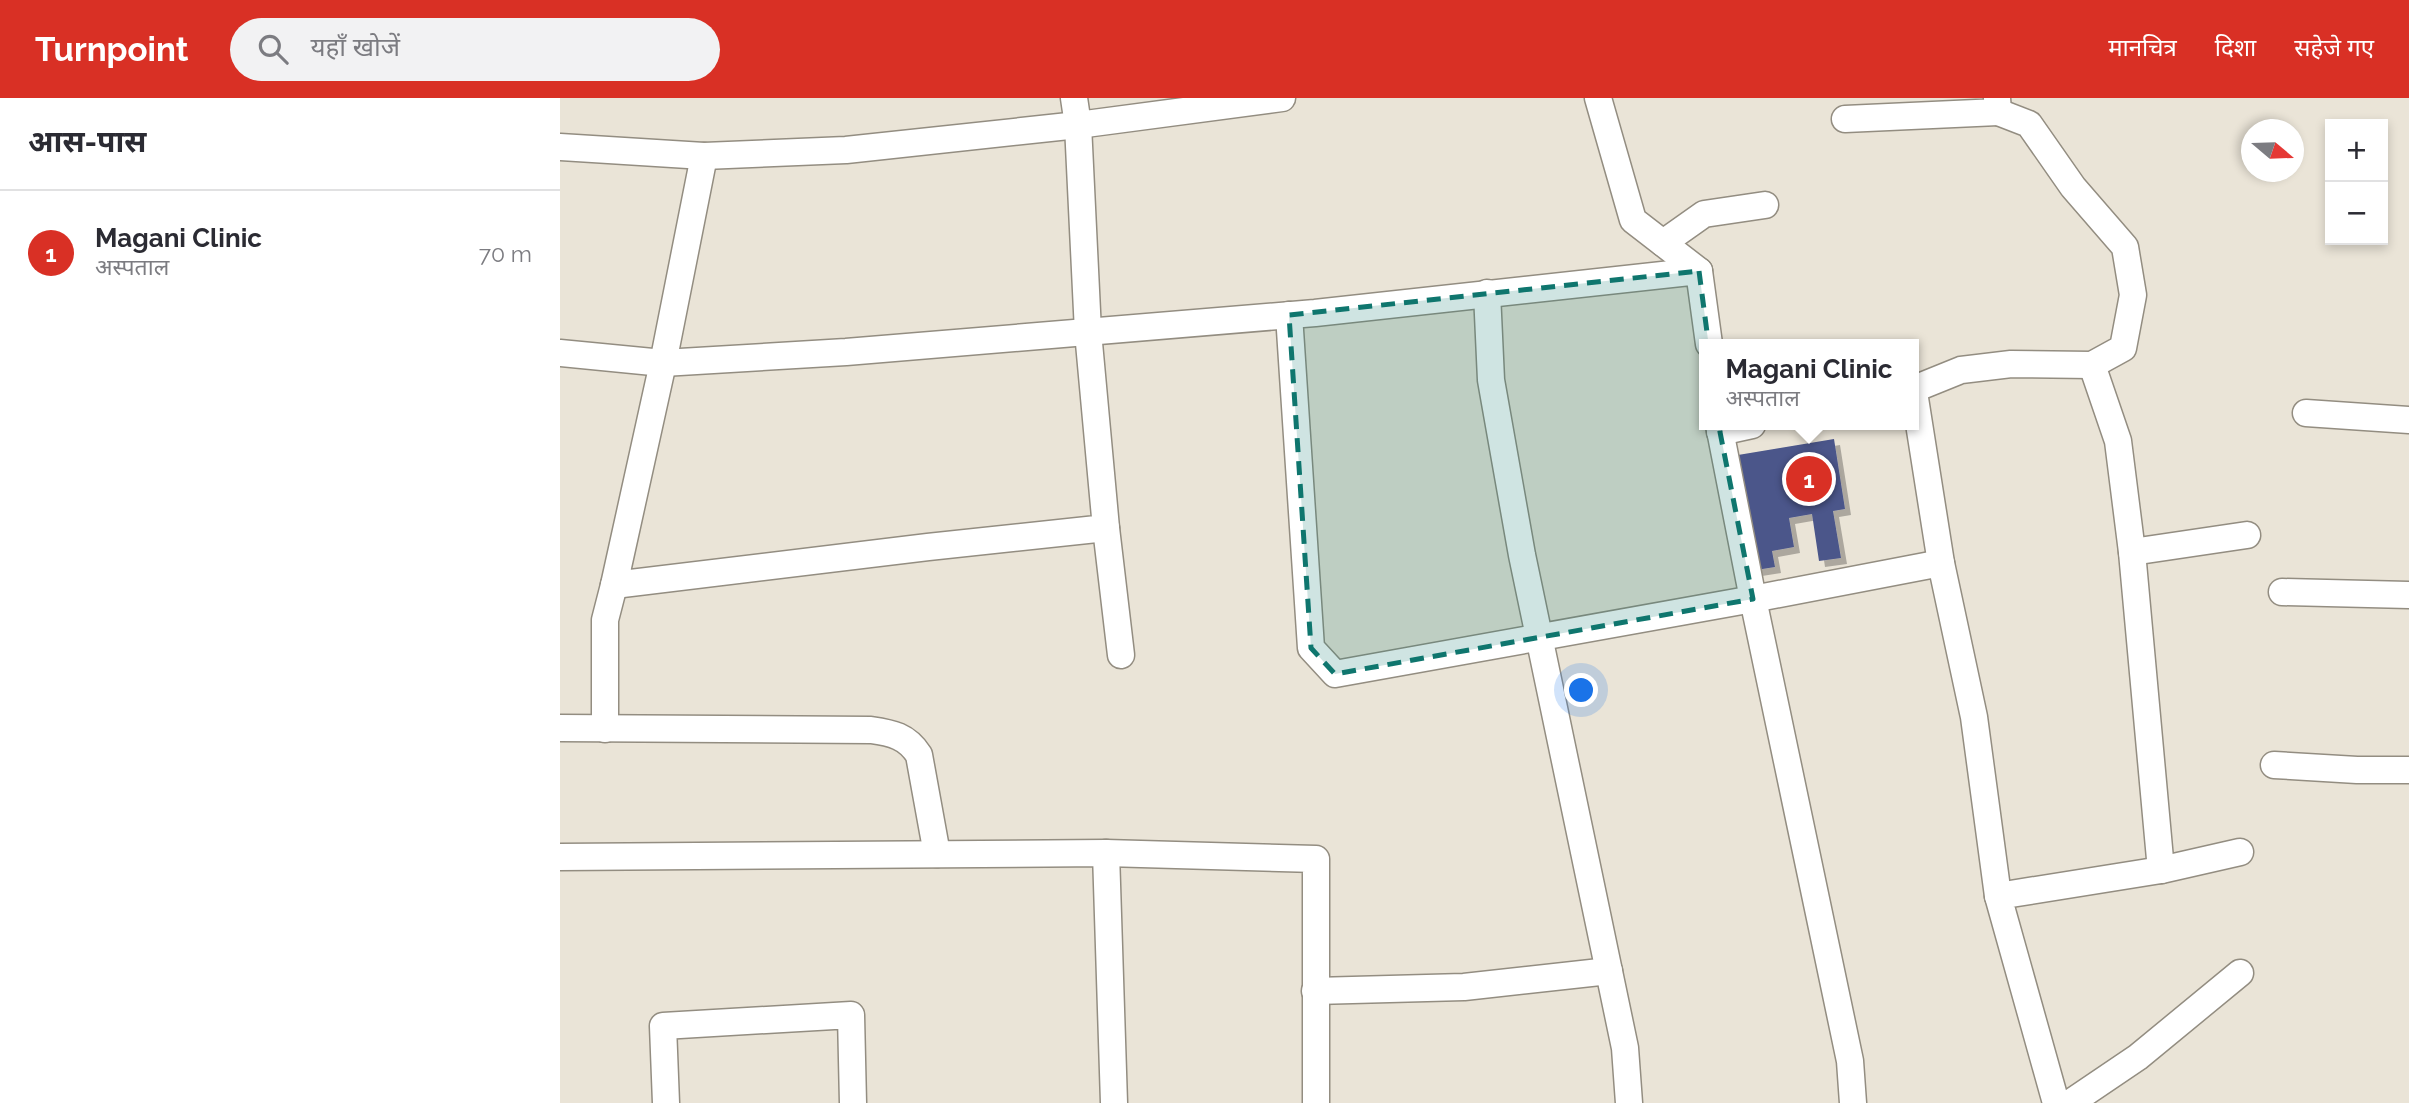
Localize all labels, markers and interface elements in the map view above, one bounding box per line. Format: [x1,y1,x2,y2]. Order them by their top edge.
search box [230,18,720,81]
text: Turnpoint [35,30,188,69]
icon: search [254,30,292,68]
text: यहाँ खोजें [310,32,400,62]
text: मानचित्र [2108,33,2177,62]
text: दिशा [2215,33,2256,62]
text: सहेजे गए [2294,33,2374,62]
north arrow [2241,119,2304,182]
map controls [2325,119,2388,245]
button: + [2325,119,2388,182]
text: आस-पास [28,124,146,159]
button: − [2325,182,2388,245]
text: Magani Clinic [95,223,262,253]
text: 1 [45,240,57,267]
text: 70 m [479,240,532,267]
text: अस्पताल [95,253,169,280]
popup [1699,339,1919,430]
text: Magani Clinic [1726,354,1892,384]
text: अस्पताल [1726,384,1800,411]
pin: 1 [1786,453,1832,505]
your location [1564,673,1598,707]

